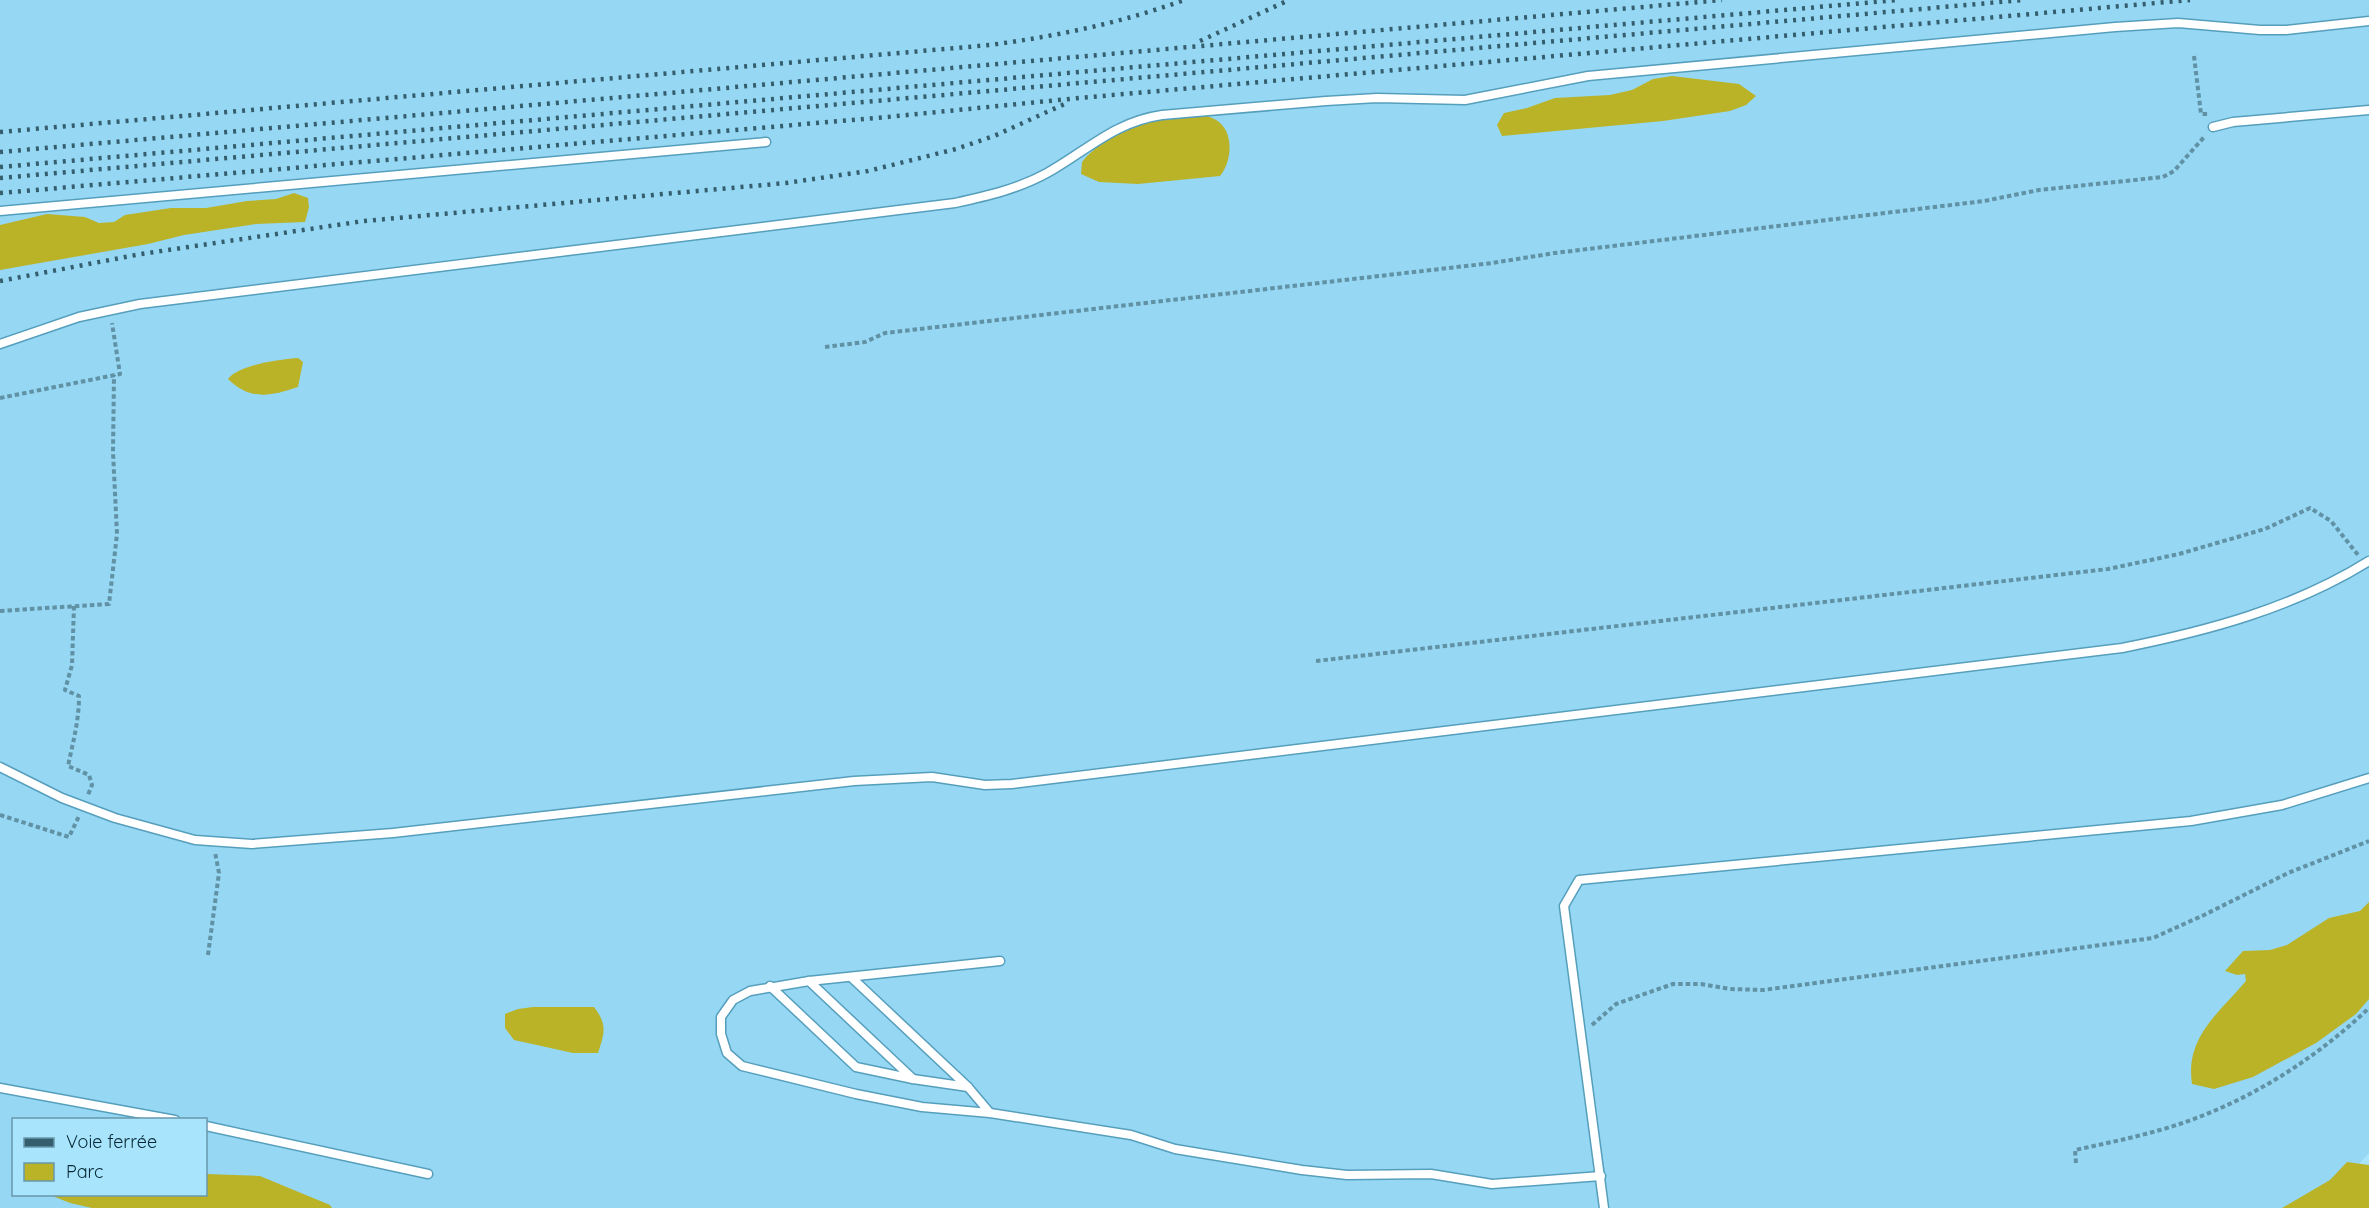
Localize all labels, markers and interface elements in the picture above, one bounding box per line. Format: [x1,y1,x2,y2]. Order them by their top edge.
legend [12,1118,207,1196]
text: Voie ferrée [66,1130,157,1153]
text: Parc [66,1160,103,1183]

